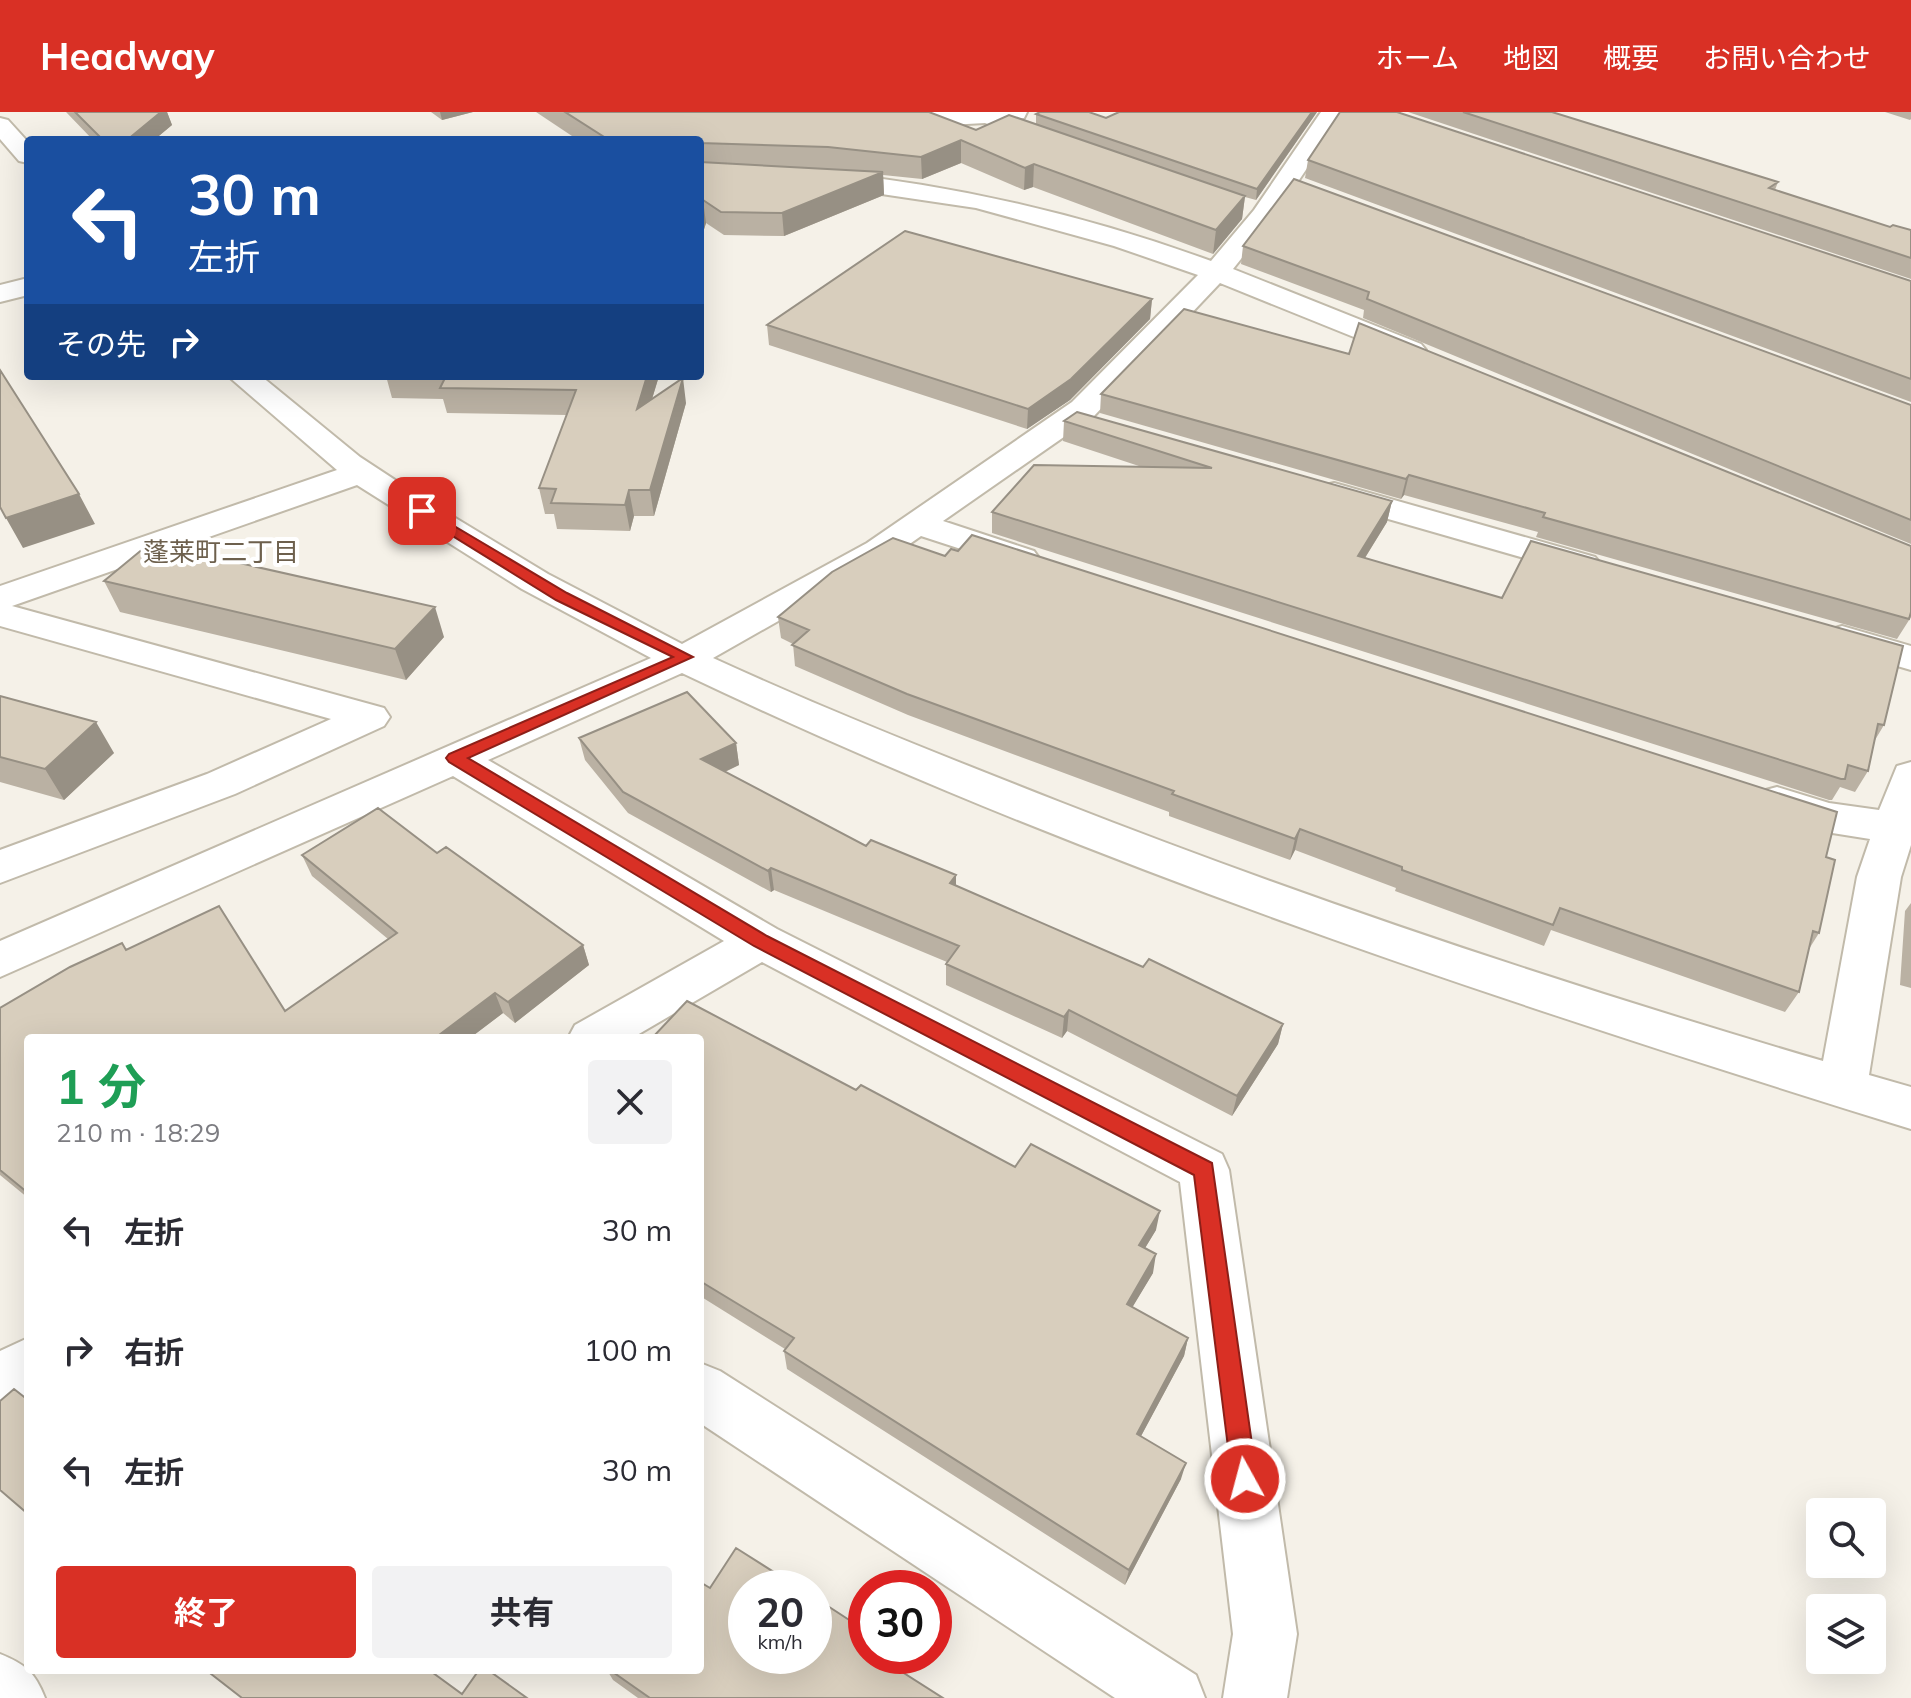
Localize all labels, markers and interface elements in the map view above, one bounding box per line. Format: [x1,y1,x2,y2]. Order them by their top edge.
text: Headway [40,32,215,80]
text: ホーム [1376,40,1459,75]
text: 地図 [1503,40,1559,75]
text: 概要 [1603,40,1659,75]
text: お問い合わせ [1703,40,1871,75]
text: 30 m [188,159,321,229]
icon: left [56,168,160,272]
text: 左折 [188,234,260,279]
icon: right [162,320,206,364]
text: その先 [56,325,146,363]
pin [388,477,456,545]
icon: arrive [400,489,444,533]
district label: 蓬莱町二丁目 [143,535,299,568]
text: 1 分 [56,1056,146,1116]
button: close [588,1060,672,1144]
text: 210 m · 18:29 [56,1116,220,1149]
icon: left [56,1208,100,1252]
text: 30 m [602,1211,672,1249]
text: 左折 [124,1213,184,1251]
icon: right [56,1328,100,1372]
text: 100 m [584,1331,672,1369]
text: 右折 [124,1333,184,1371]
position arrow [1203,1437,1287,1521]
icon: left [56,1448,100,1492]
text: 30 m [602,1451,672,1489]
text: 左折 [124,1453,184,1491]
map controls [1806,1498,1886,1674]
button: search [1806,1498,1886,1578]
button: 終了 [56,1566,356,1658]
button: 共有 [372,1566,672,1658]
speed limit sign: 30 [848,1570,952,1674]
text: 20 [756,1587,804,1637]
button: layers [1806,1594,1886,1674]
text: km/h [757,1629,803,1654]

